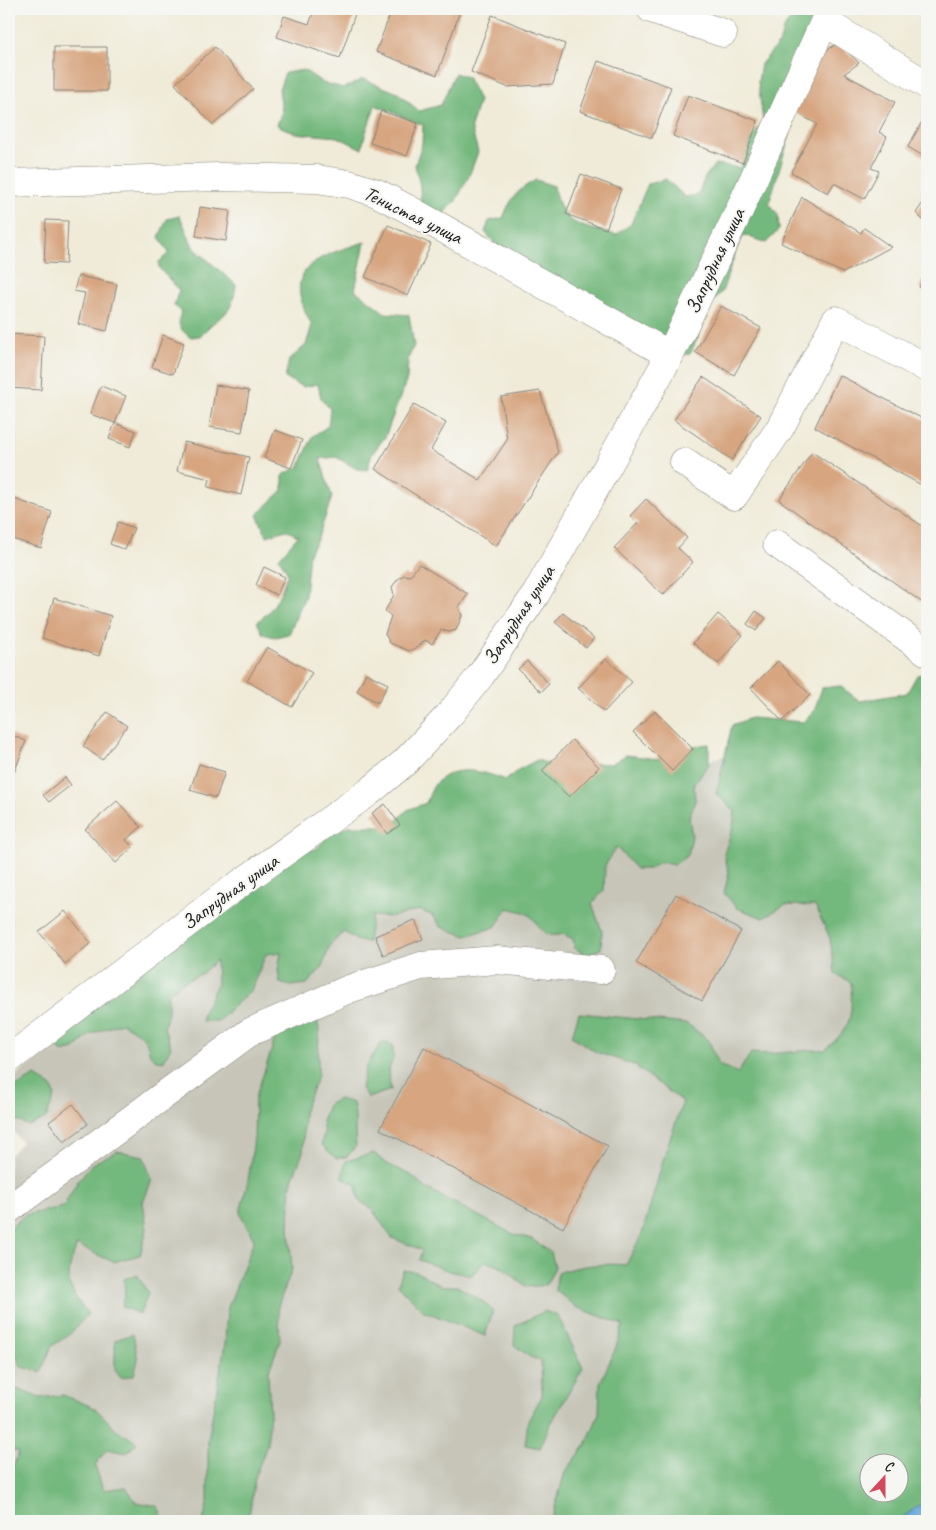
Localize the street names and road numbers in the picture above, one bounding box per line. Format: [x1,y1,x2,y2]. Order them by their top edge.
street label: Тенистая улица [360,180,467,250]
street label: Запрудная улица [680,203,751,318]
street label: Запрудная улица [478,560,561,669]
street label: Запрудная улица [177,848,284,935]

